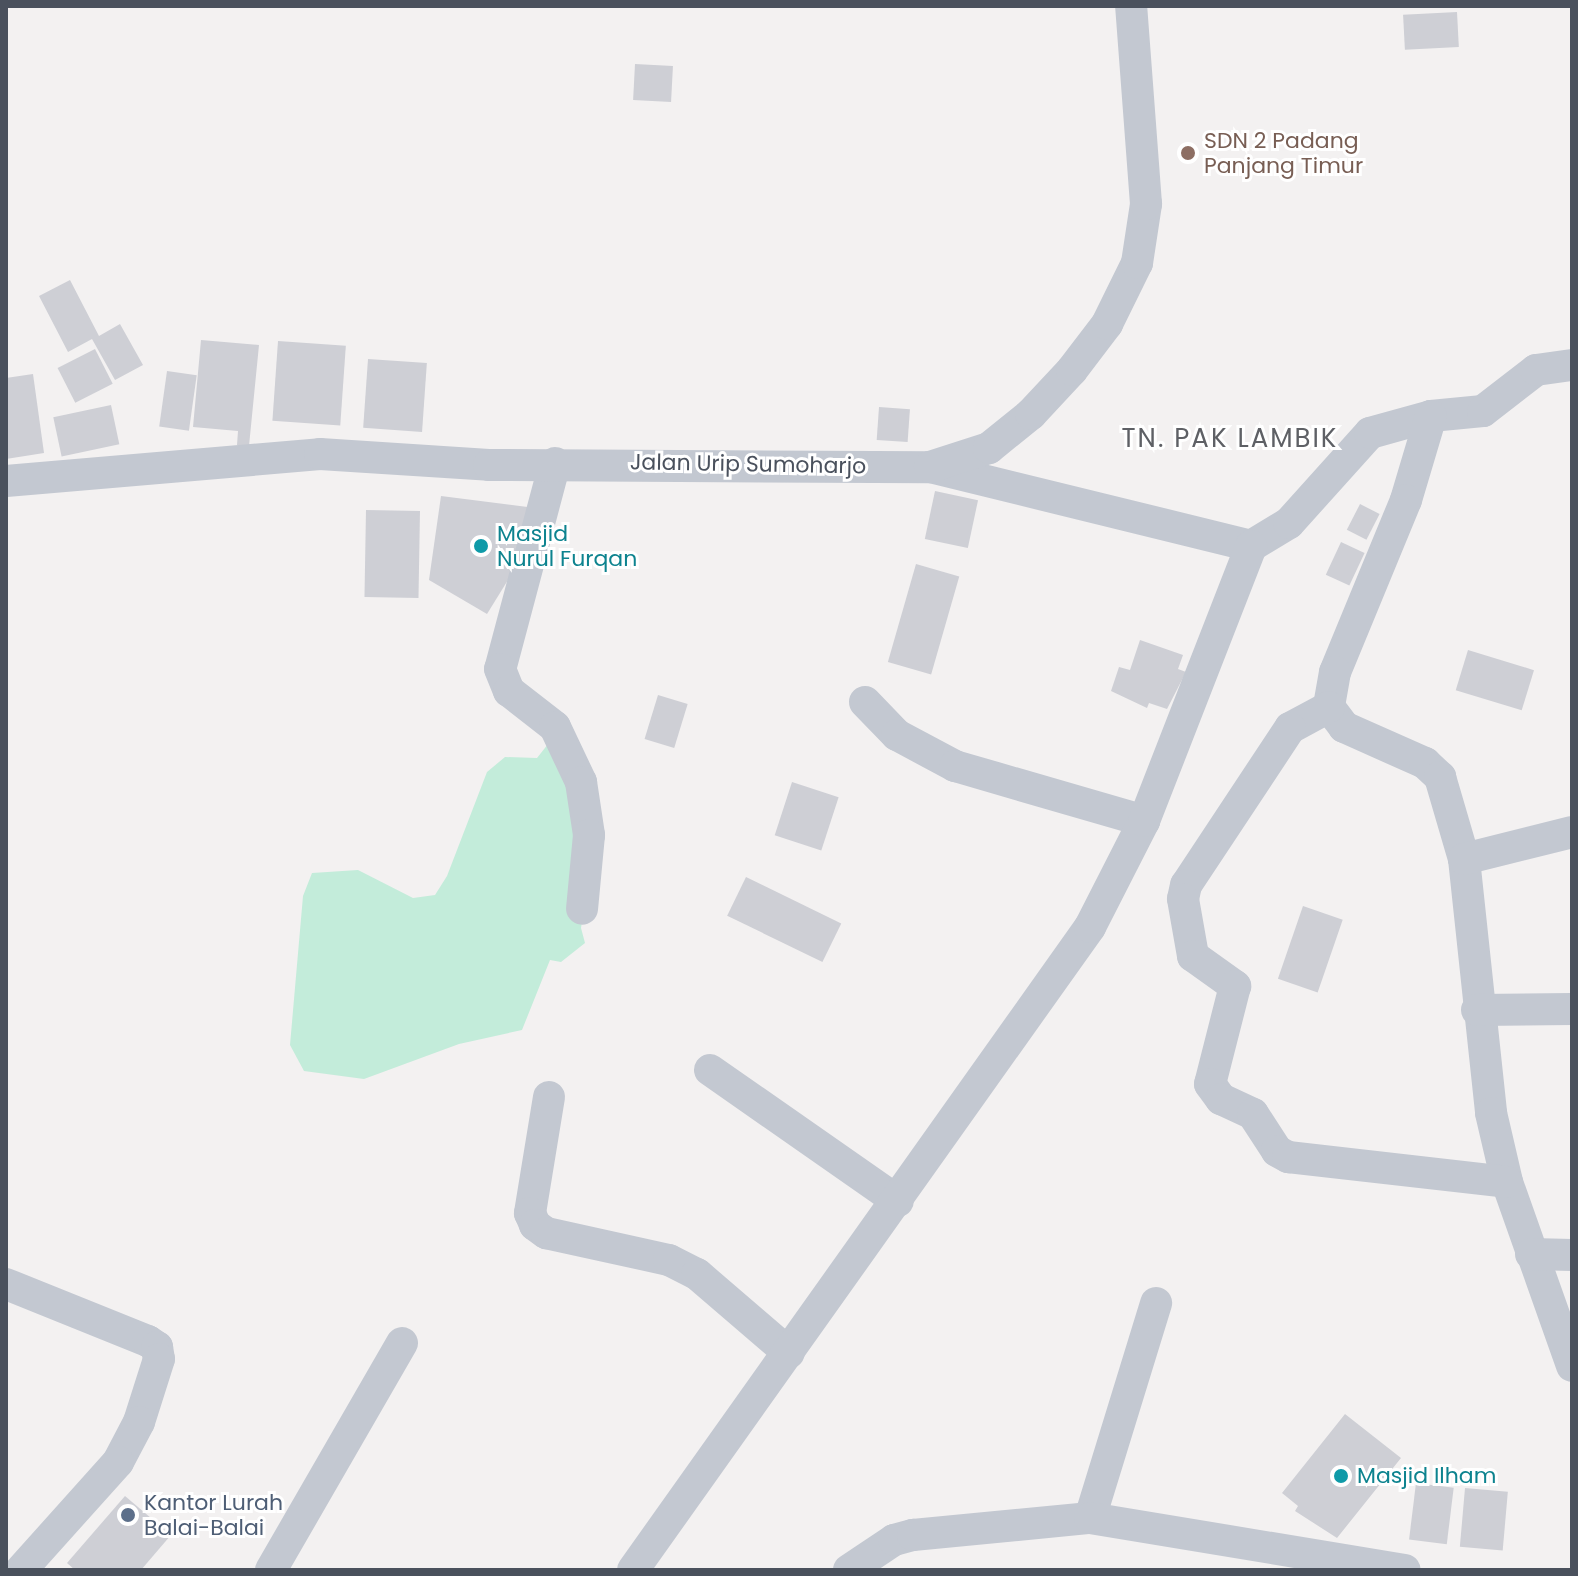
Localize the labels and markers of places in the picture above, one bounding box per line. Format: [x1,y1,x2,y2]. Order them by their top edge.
place label: SDN 2 Padang Panjang Timur [1204,127,1363,178]
marker: SDN 2 Padang Panjang Timur [1179,144,1197,162]
place label: Masjid Nurul Furqan [497,520,637,572]
marker: Masjid Nurul Furqan [472,537,490,555]
place label: Masjid Ilham [1357,1463,1496,1489]
marker: Masjid Ilham [1332,1467,1350,1485]
place label: Kantor Lurah Balai-Balai [144,1489,283,1540]
marker: Kantor Lurah Balai-Balai [119,1506,137,1524]

